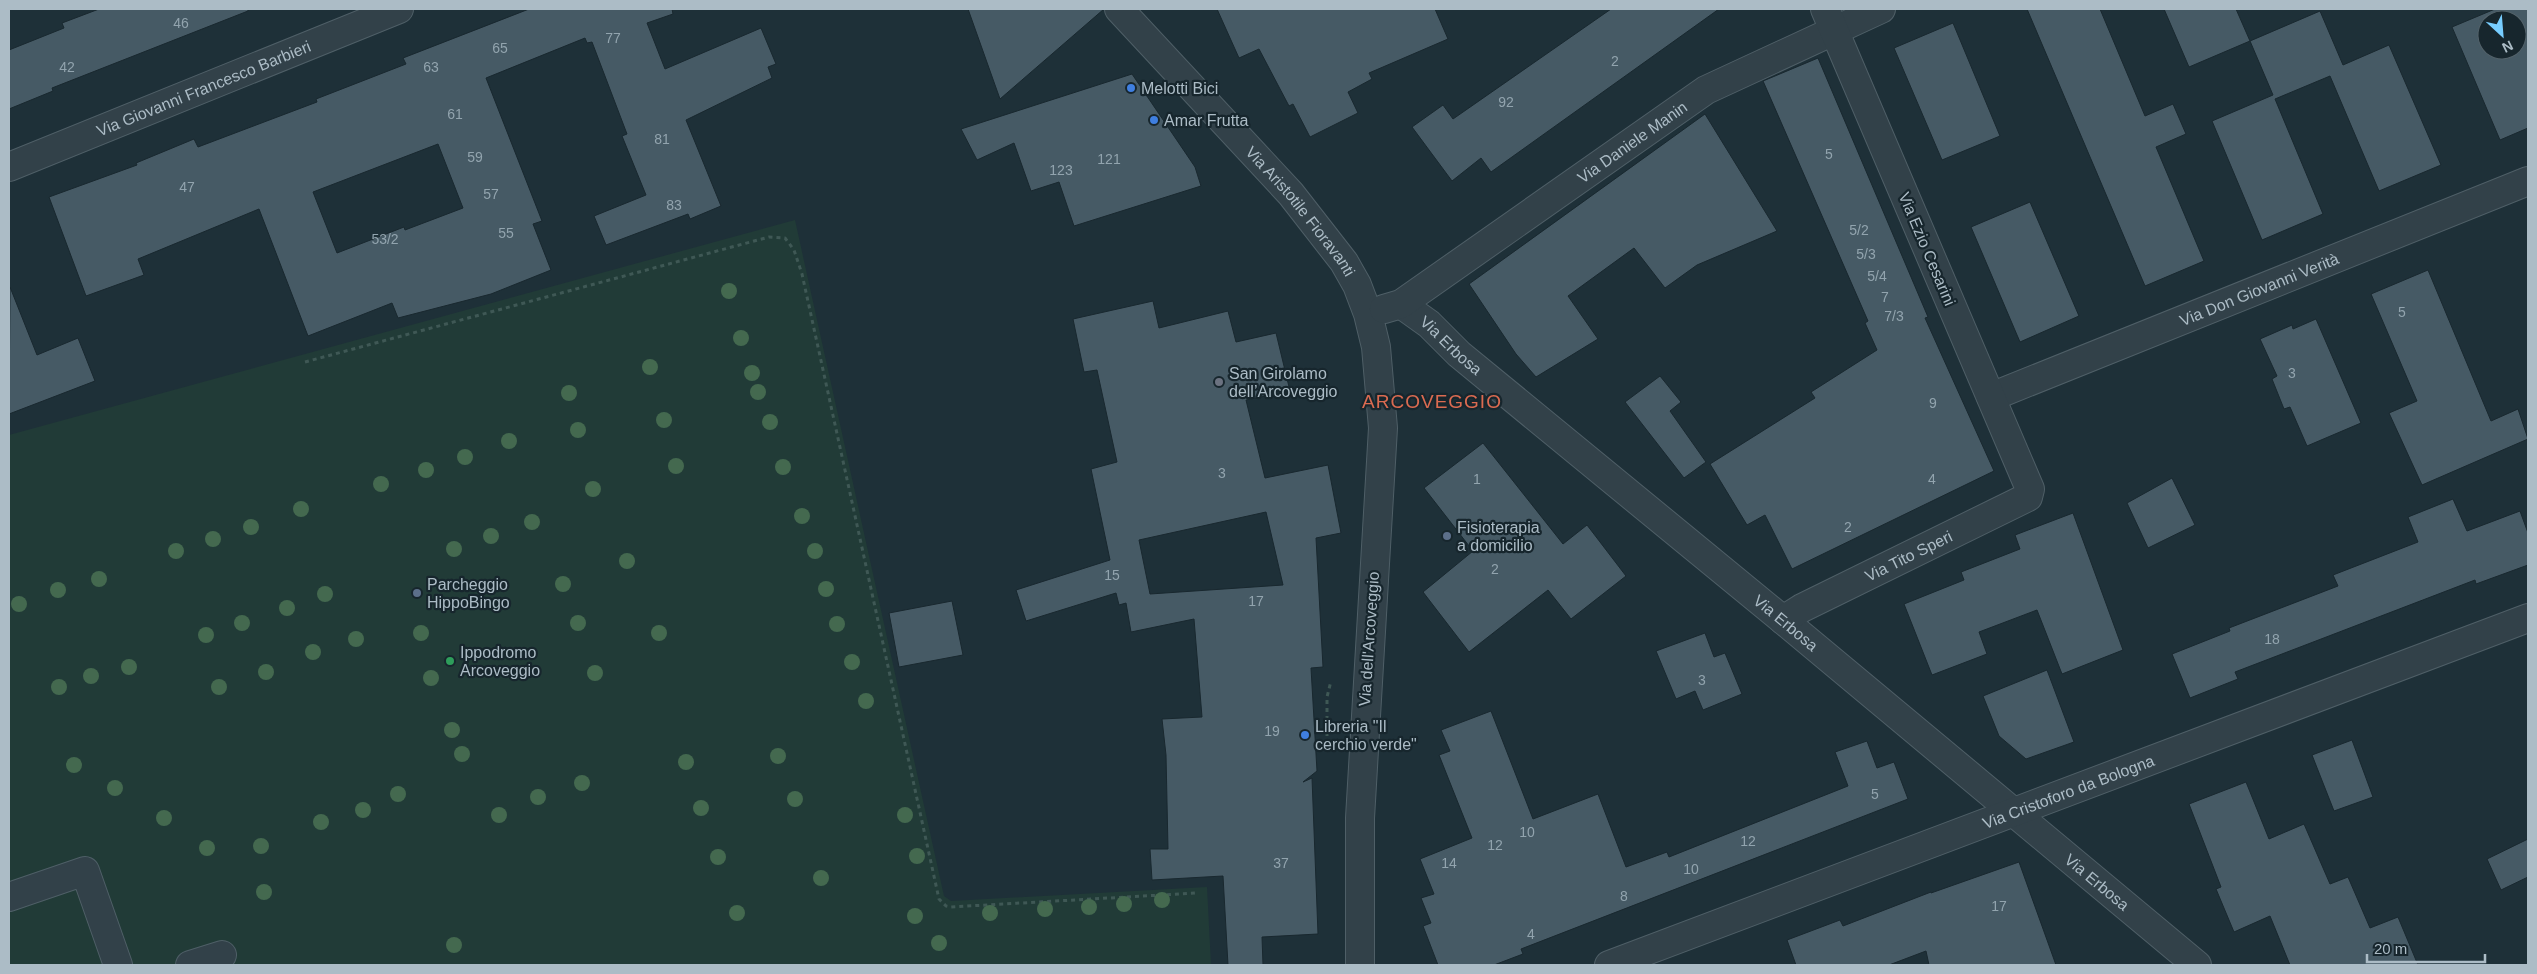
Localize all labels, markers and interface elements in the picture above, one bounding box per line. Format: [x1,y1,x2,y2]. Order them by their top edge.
north arrow [2477,10,2527,60]
house number: 46 [173,15,189,31]
house number: 77 [605,30,621,46]
street label: Via Giovanni Francesco Barbieri [94,37,313,139]
text: N [2500,37,2516,56]
house number: 65 [492,40,508,56]
house number: 2 [1611,53,1619,69]
house number: 42 [59,59,75,75]
house number: 63 [423,59,439,75]
place label: Melotti Bici [1141,80,1218,97]
marker: Melotti Bici [1125,82,1137,94]
house number: 92 [1498,94,1514,110]
street label: Via Daniele Manin [1574,98,1690,186]
house number: 61 [447,106,463,122]
place label: Amar Frutta [1164,112,1249,129]
marker: Amar Frutta [1148,114,1160,126]
house number: 81 [654,131,670,147]
street label: Via Aristotile Fioravanti [1243,143,1359,279]
house number: 5 [1825,146,1833,162]
house number: 59 [467,149,483,165]
house number: 121 [1097,151,1121,167]
house number: 123 [1049,162,1073,178]
house number: 47 [179,179,195,195]
house number: 57 [483,186,499,202]
street label: Via Ezio Cesarini [1895,190,1959,308]
house number: 83 [666,197,682,213]
house number: 5/2 [1849,222,1869,238]
house number: 55 [498,225,514,241]
house number: 53/2 [371,231,399,247]
house number: 5/3 [1856,246,1876,262]
street label: Via Don Giovanni Verità [2177,250,2341,329]
house number: 5/4 [1867,268,1887,284]
house number: 7 [1881,289,1889,305]
house number: 5 [2398,304,2406,320]
house number: 7/3 [1884,308,1904,324]
street label: Via Erbosa [1417,312,1485,378]
place label: San Girolamo dell’Arcoveggio [1229,365,1338,400]
house number: 3 [2288,365,2296,381]
marker: San Girolamo dell’Arcoveggio [1213,376,1225,388]
district label: ARCOVEGGIO [1362,391,1502,412]
house number: 9 [1929,395,1937,411]
house number: 3 [1218,465,1226,481]
house number: 1 [1473,471,1481,487]
house number: 4 [1928,471,1936,487]
place label: Fisioterapia a domicilio [1457,519,1540,554]
house number: 2 [1844,519,1852,535]
street label: Via Tito Speri [1862,527,1955,584]
marker: Fisioterapia a domicilio [1441,530,1453,542]
house number: 2 [1491,561,1499,577]
house number: 15 [1104,567,1120,583]
street label: Via dell'Arcoveggio [1356,571,1382,707]
place label: Parcheggio HippoBingo [427,576,510,611]
marker: Parcheggio HippoBingo [411,587,423,599]
street label: Via Erbosa [1751,591,1822,654]
house number: 17 [1248,593,1264,609]
house number: 18 [2264,631,2280,647]
place label: Ippodromo Arcoveggio [460,644,540,679]
marker: Ippodromo Arcoveggio [444,655,456,667]
house number: 3 [1698,672,1706,688]
place label: Libreria "Il cerchio verde" [1315,718,1417,753]
house number: 19 [1264,723,1280,739]
marker: Libreria "Il cerchio verde" [1299,729,1311,741]
street label: Via Cristoforo da Bologna [1980,751,2157,832]
house number: 5 [1871,786,1879,802]
house number: 10 [1519,824,1535,840]
house number: 12 [1740,833,1756,849]
house number: 12 [1487,837,1503,853]
street label: Via Erbosa [2062,850,2133,913]
house number: 37 [1273,855,1289,871]
house number: 14 [1441,855,1457,871]
house number: 10 [1683,861,1699,877]
house number: 8 [1620,888,1628,904]
house number: 17 [1991,898,2007,914]
house number: 4 [1527,926,1535,942]
scale bar [2367,932,2484,964]
text: 20 m [2374,940,2407,957]

